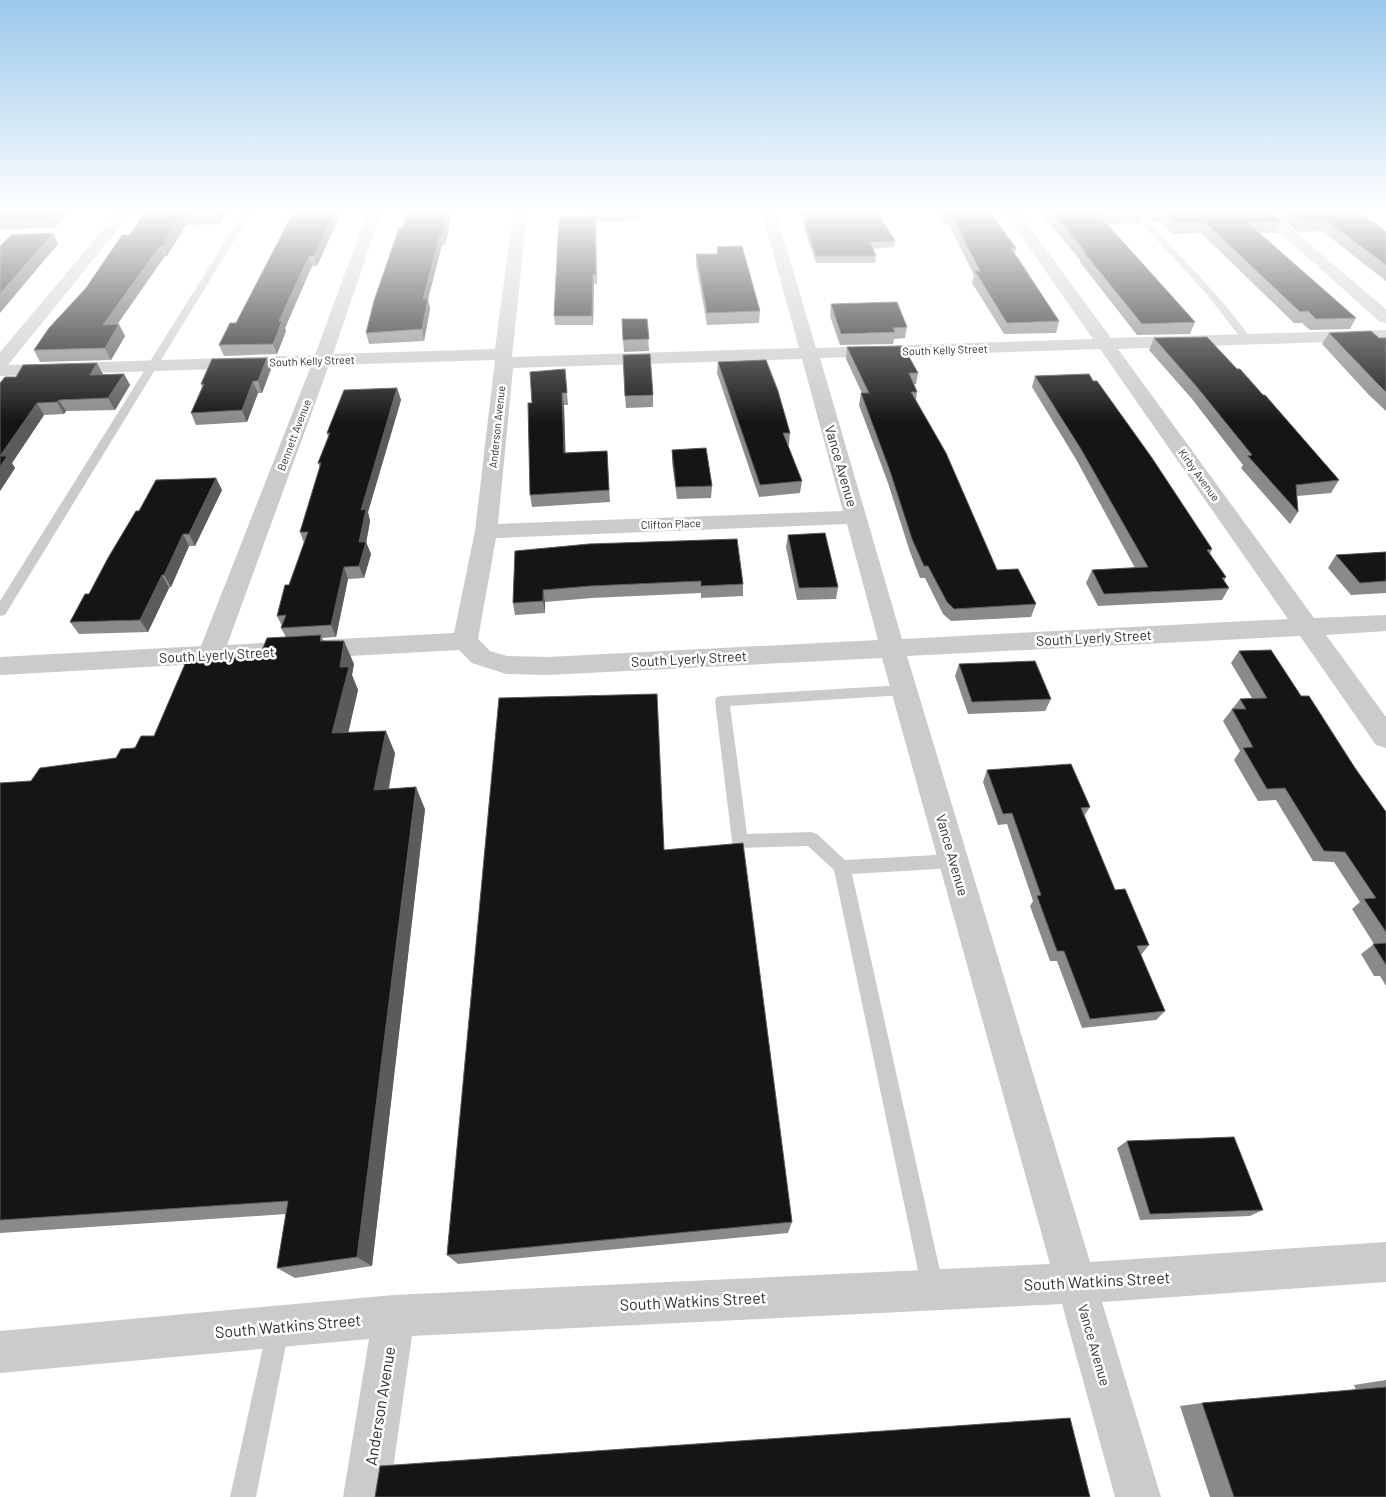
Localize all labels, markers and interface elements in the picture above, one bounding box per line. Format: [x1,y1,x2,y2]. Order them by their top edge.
street label: South Kelly Street [902,342,988,357]
street label: South Kelly Street [269,353,355,368]
street label: Anderson Avenue [486,385,507,469]
street label: Bennett Avenue [274,397,313,472]
street label: Vance Avenue [822,423,861,509]
street label: Kirby Avenue [1176,446,1223,504]
street label: Clifton Place [641,516,701,531]
street label: South Lyerly Street [1036,626,1152,649]
street label: South Lyerly Street [159,643,275,666]
street label: South Lyerly Street [631,647,747,670]
street label: Vance Avenue [933,812,972,898]
street label: South Watkins Street [1023,1267,1171,1294]
street label: South Watkins Street [619,1287,767,1314]
street label: Vance Avenue [1075,1302,1114,1388]
street label: South Watkins Street [214,1310,362,1341]
street label: Anderson Avenue [361,1345,398,1467]

